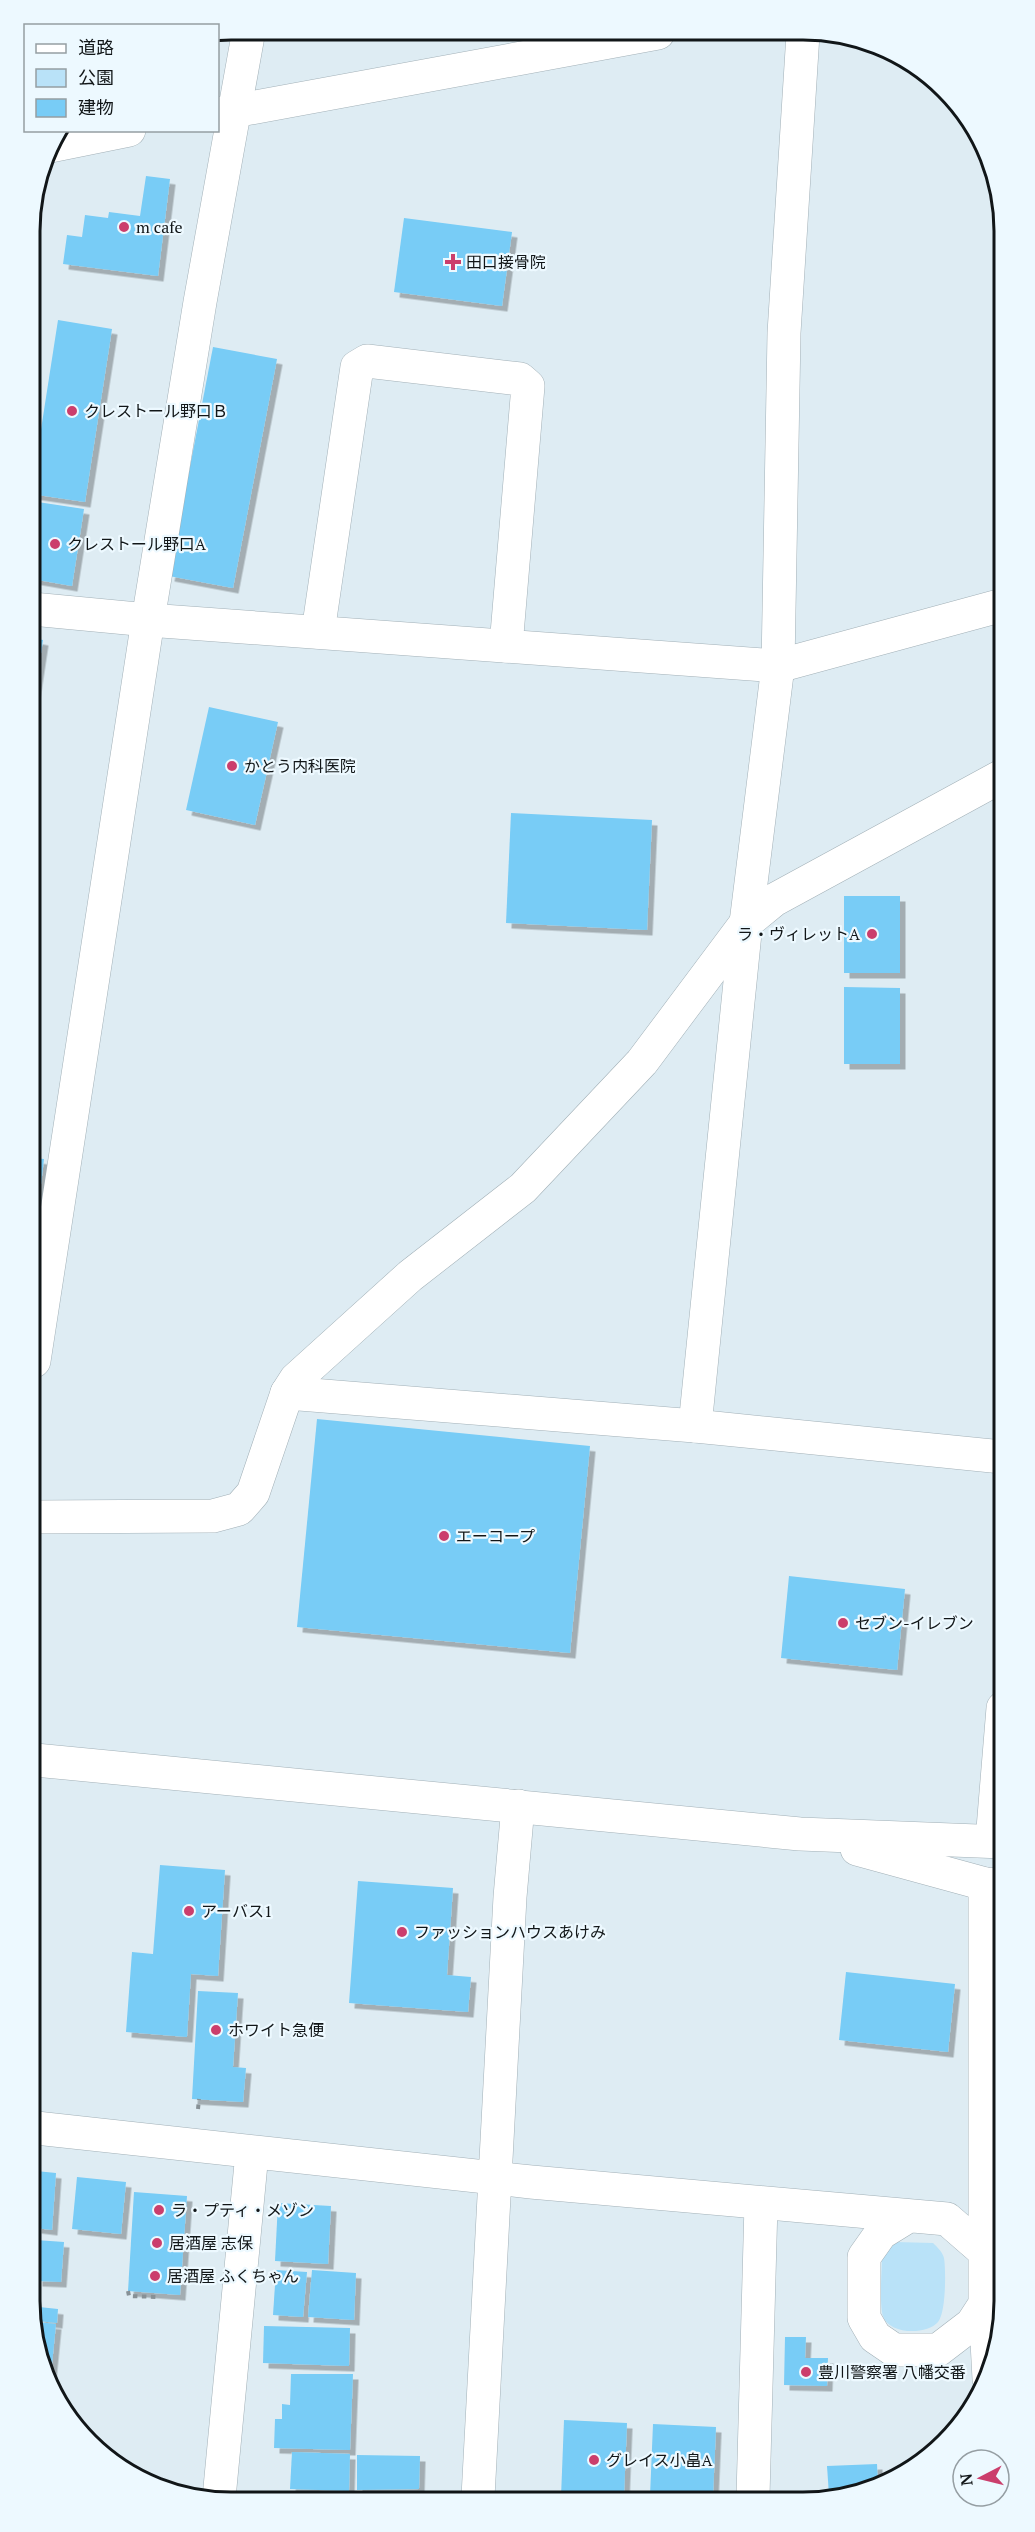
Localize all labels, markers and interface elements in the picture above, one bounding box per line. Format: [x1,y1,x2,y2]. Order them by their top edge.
legend [24,24,219,132]
text: 道路 [78,35,114,59]
text: 公園 [78,65,114,89]
text: 建物 [78,95,114,119]
place label: m cafe [136,216,182,238]
marker: m cafe [117,220,131,234]
place label: 田口接骨院 [466,251,546,273]
marker: 田口接骨院 [444,253,462,271]
place label: クレストール野口Ｂ [84,400,228,422]
marker: クレストール野口Ｂ [65,404,79,418]
place label: クレストール野口A [67,533,206,555]
marker: クレストール野口A [48,537,62,551]
place label: かとう内科医院 [244,755,356,777]
marker: かとう内科医院 [225,759,239,773]
place label: ラ・ヴィレットA [737,923,860,945]
marker: ラ・ヴィレットA [865,927,879,941]
place label: エーコープ [456,1525,535,1547]
marker: エーコープ [437,1529,451,1543]
place label: セブン-イレブン [855,1612,974,1634]
marker: セブン-イレブン [836,1616,850,1630]
place label: アーバス1 [201,1900,272,1922]
marker: アーバス1 [182,1904,196,1918]
place label: ファッションハウスあけみ [414,1921,606,1943]
marker: ファッションハウスあけみ [395,1925,409,1939]
place label: ホワイト急便 [228,2019,324,2041]
marker: ホワイト急便 [209,2023,223,2037]
place label: ラ・プティ・メゾン [171,2199,314,2221]
marker: ラ・プティ・メゾン [152,2203,166,2217]
place label: 居酒屋 志保 [169,2232,253,2254]
marker: 居酒屋 志保 [150,2236,164,2250]
place label: 居酒屋 ふくちゃん [167,2265,299,2287]
marker: 居酒屋 ふくちゃん [148,2269,162,2283]
place label: 豊川警察署 八幡交番 [818,2361,966,2383]
marker: 豊川警察署 八幡交番 [799,2365,813,2379]
north arrow [951,2448,1011,2508]
place label: グレイス小畠A [606,2449,713,2471]
marker: グレイス小畠A [587,2453,601,2467]
text: N [954,2472,978,2487]

